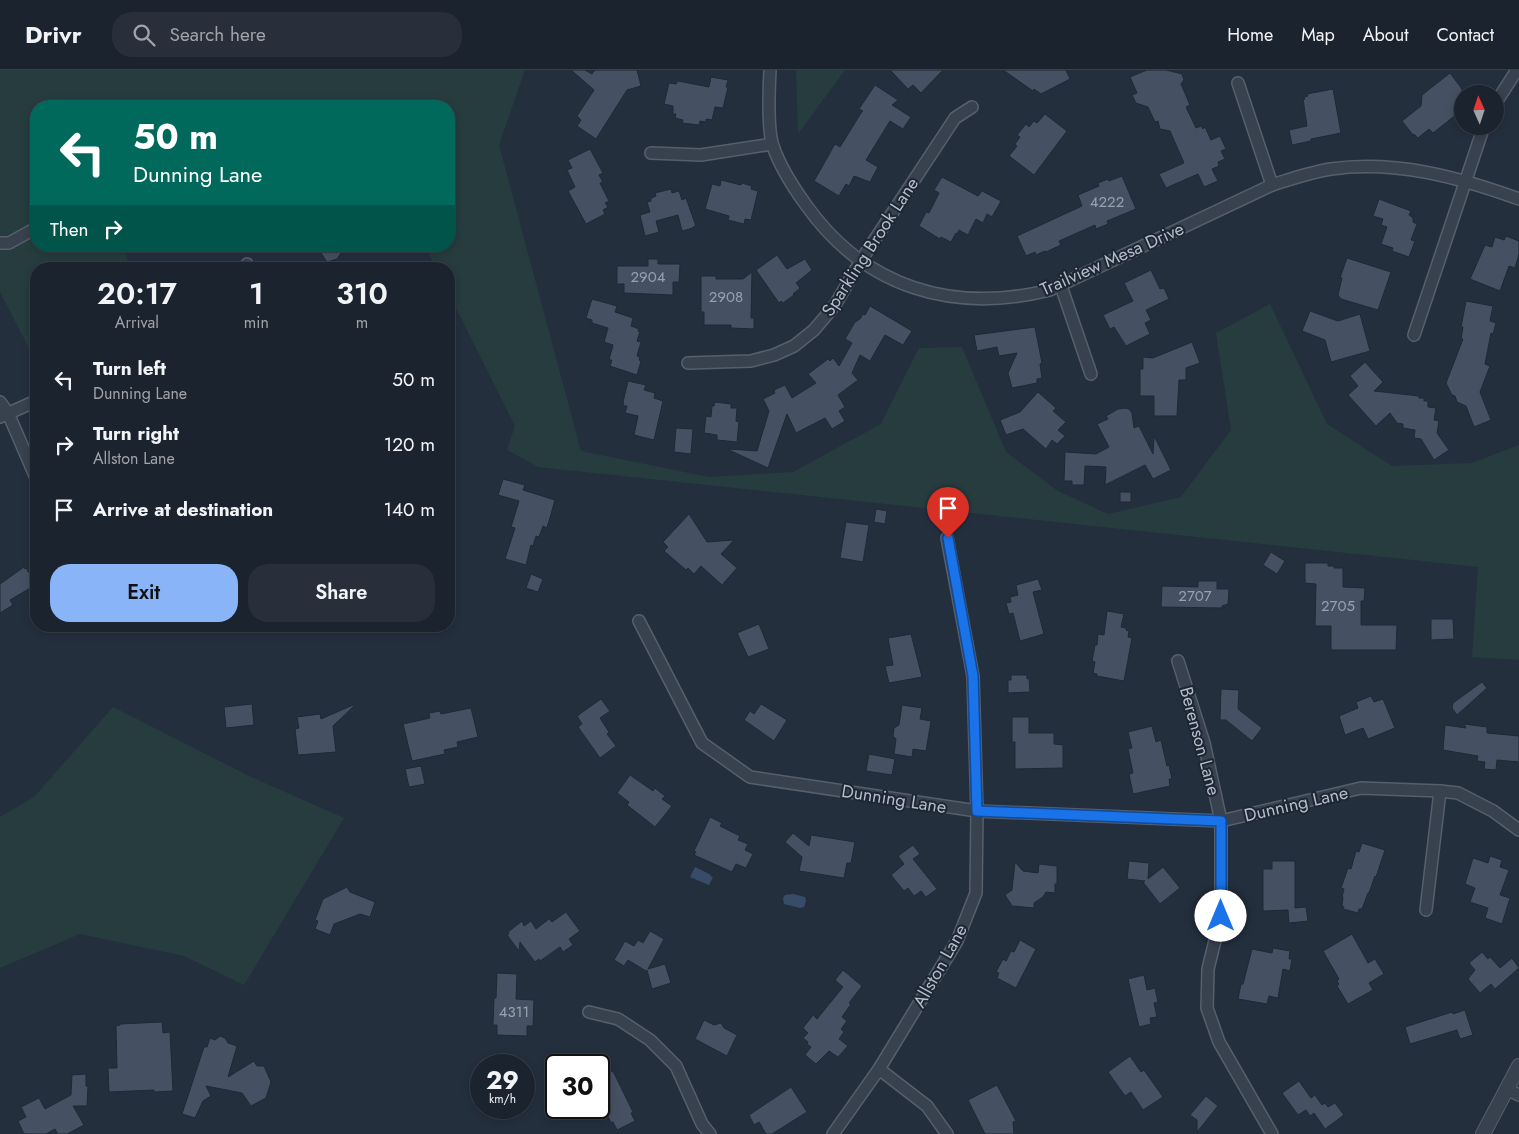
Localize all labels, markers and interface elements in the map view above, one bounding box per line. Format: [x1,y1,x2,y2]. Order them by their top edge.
search box [112,12,462,57]
text: Drivr [25,17,82,52]
icon: search [130,21,158,49]
text: Search here [170,21,266,48]
text: Home [1227,22,1273,48]
text: Map [1301,22,1335,48]
text: About [1363,22,1408,48]
text: Contact [1436,22,1494,48]
north arrow [1454,85,1504,135]
map controls [1454,85,1504,135]
text: 50 m [133,112,218,162]
icon: left [50,120,115,185]
text: Dunning Lane [133,158,262,190]
street label: Sparkling Brook Lane [815,172,925,322]
house number: 4222 [1090,191,1124,213]
icon: right [99,215,127,243]
text: Then [50,216,89,243]
street label: Trailview Mesa Drive [1036,216,1188,302]
house number: 2904 [631,266,666,288]
text: 20:17 [97,272,177,315]
text: 1 [249,272,264,315]
text: 310 [336,272,388,315]
house number: 2908 [709,286,743,308]
text: Arrival [115,311,159,334]
text: min [244,311,269,334]
text: m [356,311,368,334]
text: Turn left [93,355,166,382]
icon: left [50,366,78,394]
text: 50 m [392,366,435,393]
text: Dunning Lane [93,382,187,405]
text: Turn right [93,420,179,447]
icon: right [50,431,78,459]
text: 120 m [384,431,435,458]
text: Allston Lane [93,447,175,470]
pin [927,487,969,538]
icon: arrive [934,494,962,522]
icon: arrive [50,496,78,524]
text: Arrive at destination [93,496,273,523]
text: 140 m [383,496,435,523]
button: Exit [50,564,238,622]
button: Share [248,564,435,622]
house number: 2707 [1178,585,1212,607]
house number: 2705 [1321,595,1355,617]
street label: Berenson Lane [1173,684,1227,798]
street label: Dunning Lane [840,778,948,820]
street label: Dunning Lane [1242,779,1350,829]
position arrow [1194,889,1246,941]
street label: Allston Lane [906,920,974,1012]
house number: 4311 [499,1001,529,1023]
speed limit sign: 30 [545,1054,610,1119]
text: 29 [486,1062,519,1098]
text: km/h [489,1090,516,1108]

